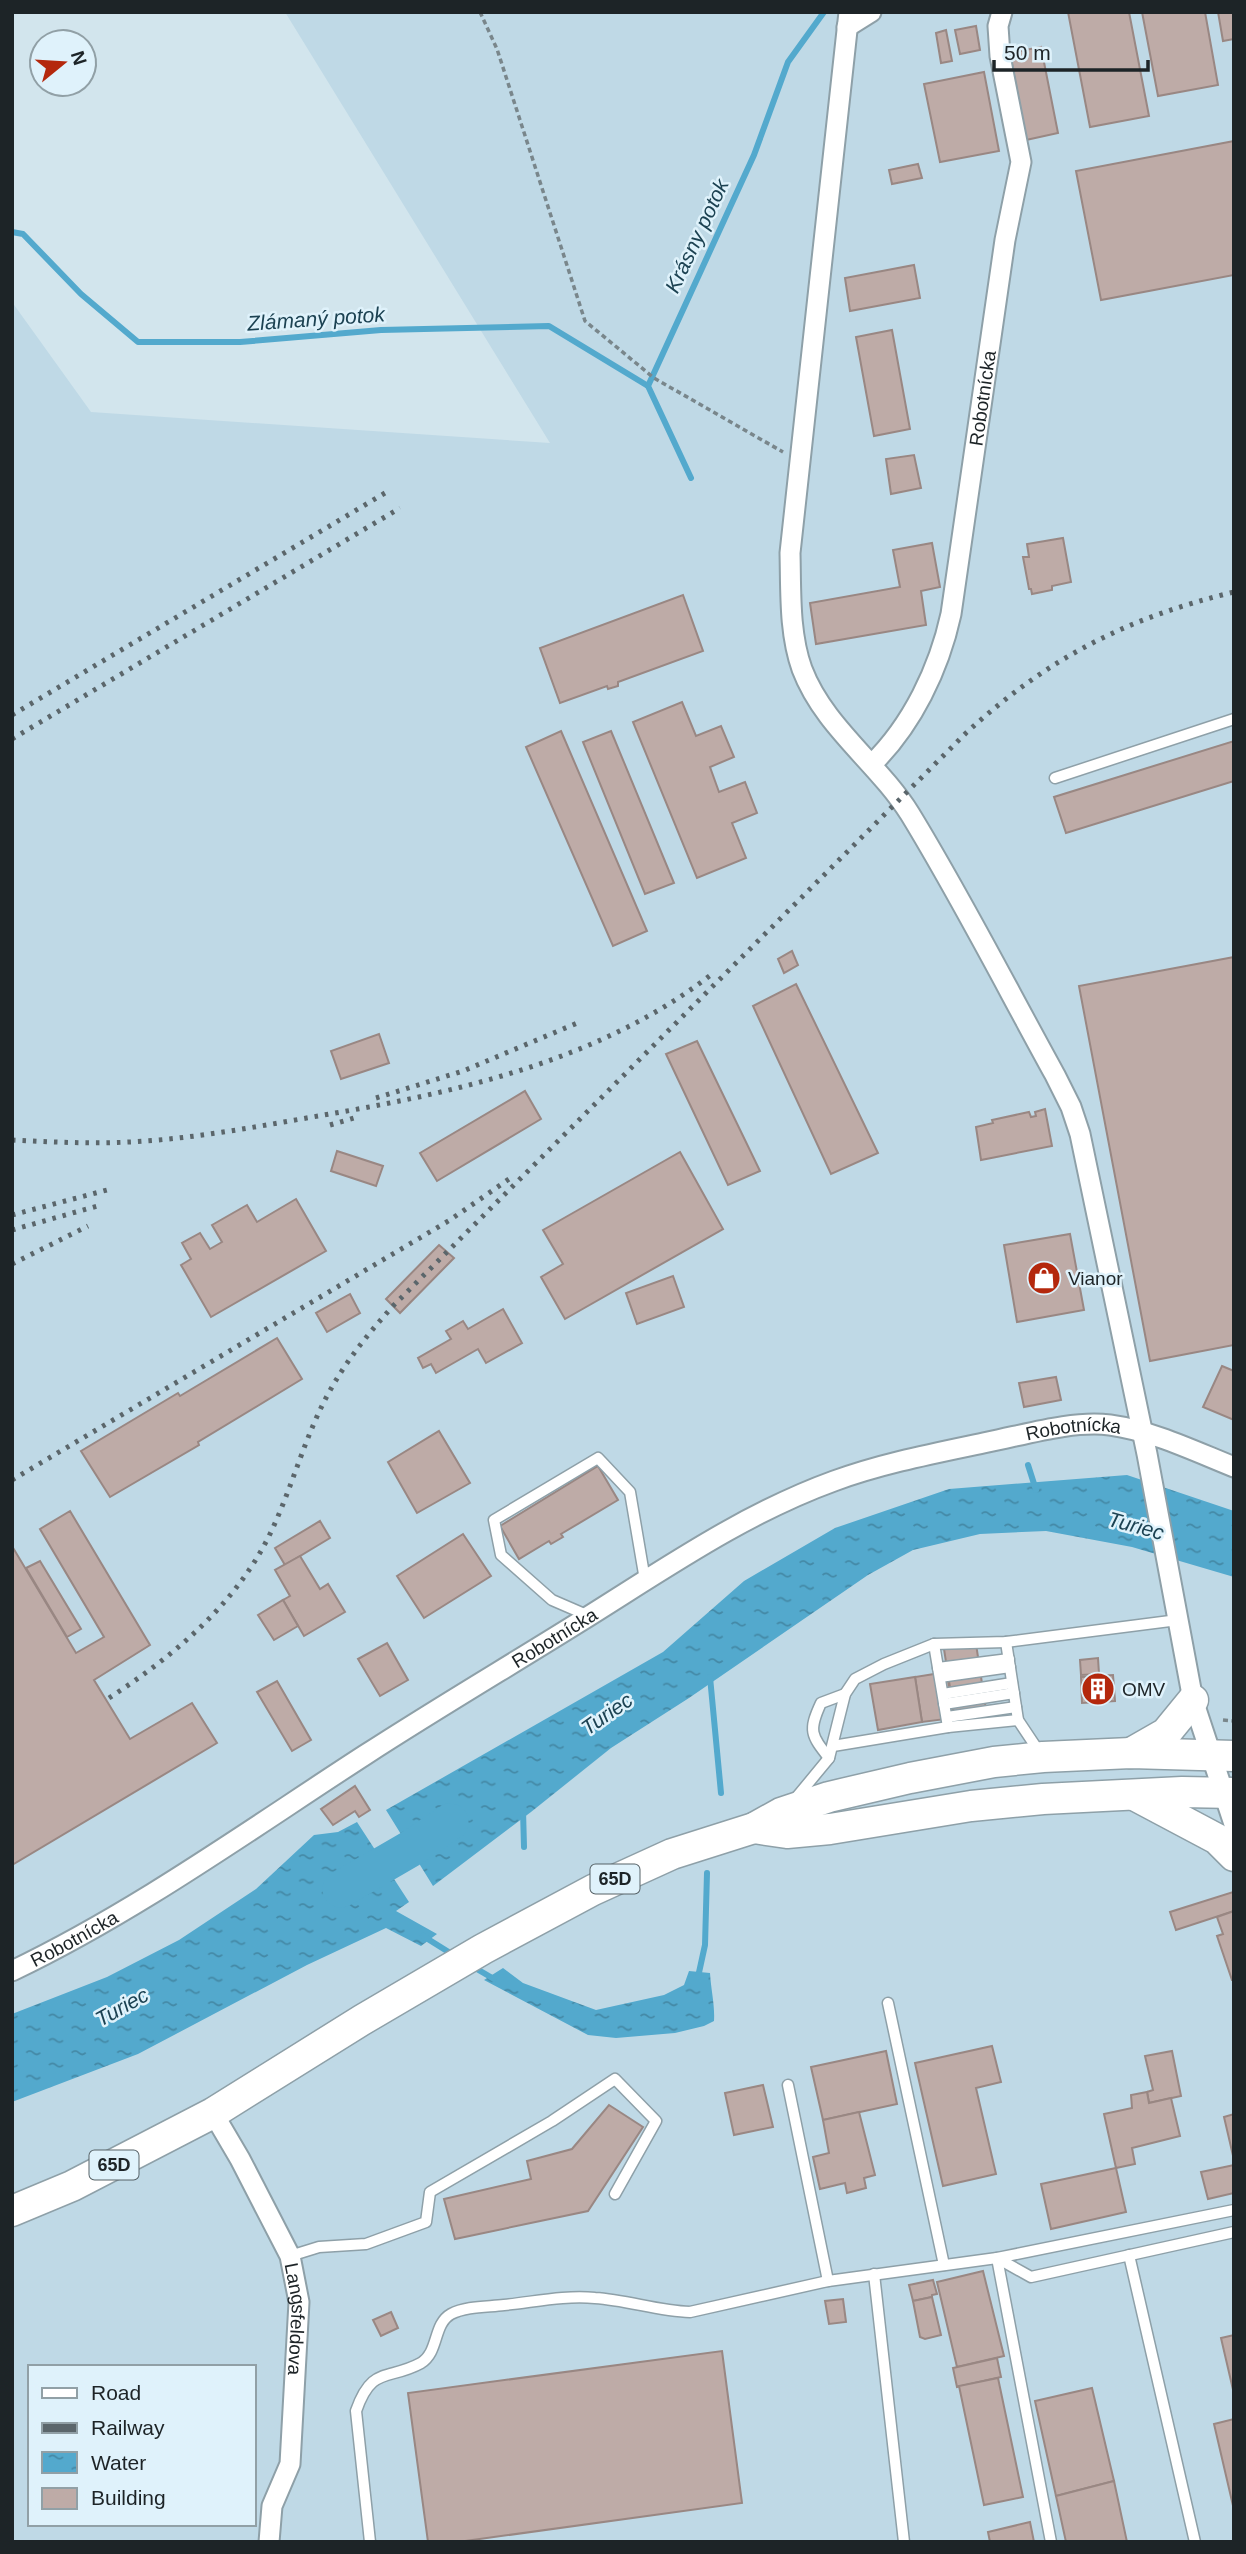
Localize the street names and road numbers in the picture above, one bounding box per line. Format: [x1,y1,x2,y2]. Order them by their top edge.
street label: Robotnícka [965,349,1000,447]
street label: Robotnícka [1024,1414,1123,1444]
street label: Robotnícka [508,1603,601,1672]
road number: 65D [590,1865,640,1894]
street label: Robotnícka [27,1906,122,1971]
road number: 65D [90,2150,138,2180]
street label: Langsfeldova [281,2261,309,2376]

